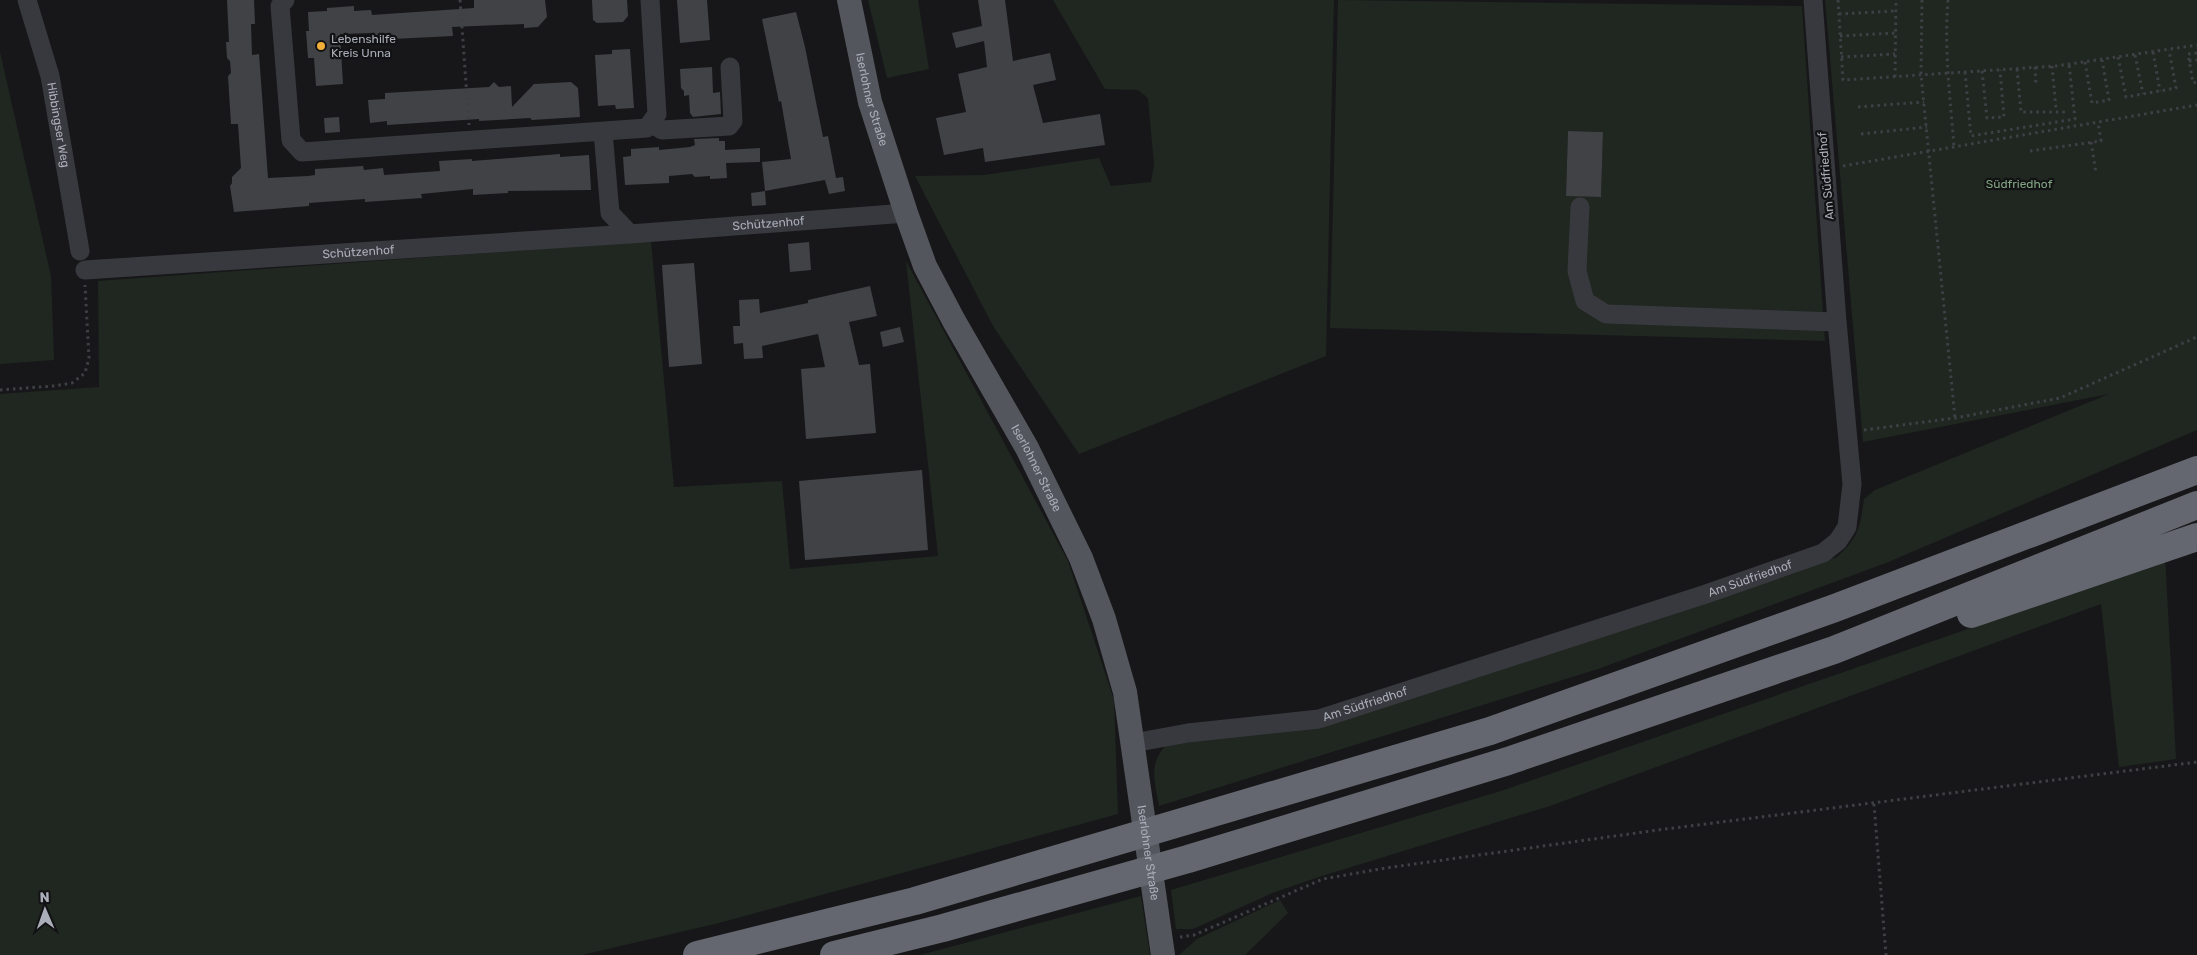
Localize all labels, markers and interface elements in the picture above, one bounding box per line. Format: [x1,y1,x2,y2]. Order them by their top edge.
place label: Lebenshilfe Kreis Unna [331,32,396,60]
marker: Lebenshilfe Kreis Unna [315,40,327,52]
street label: Iserlohner Straße [853,51,891,148]
street label: Hibbingser Weg [44,81,73,169]
street label: Am Südfriedhof [1815,131,1837,221]
park label: Südfriedhof [1986,177,2053,191]
street label: Schützenhof [732,214,805,233]
street label: Schützenhof [322,243,395,261]
street label: Iserlohner Straße [1008,422,1064,514]
street label: Am Südfriedhof [1706,557,1794,600]
street label: Am Südfriedhof [1321,684,1410,724]
street label: Iserlohner Straße [1134,804,1162,902]
north arrow [20,885,70,935]
text: N [39,889,50,906]

